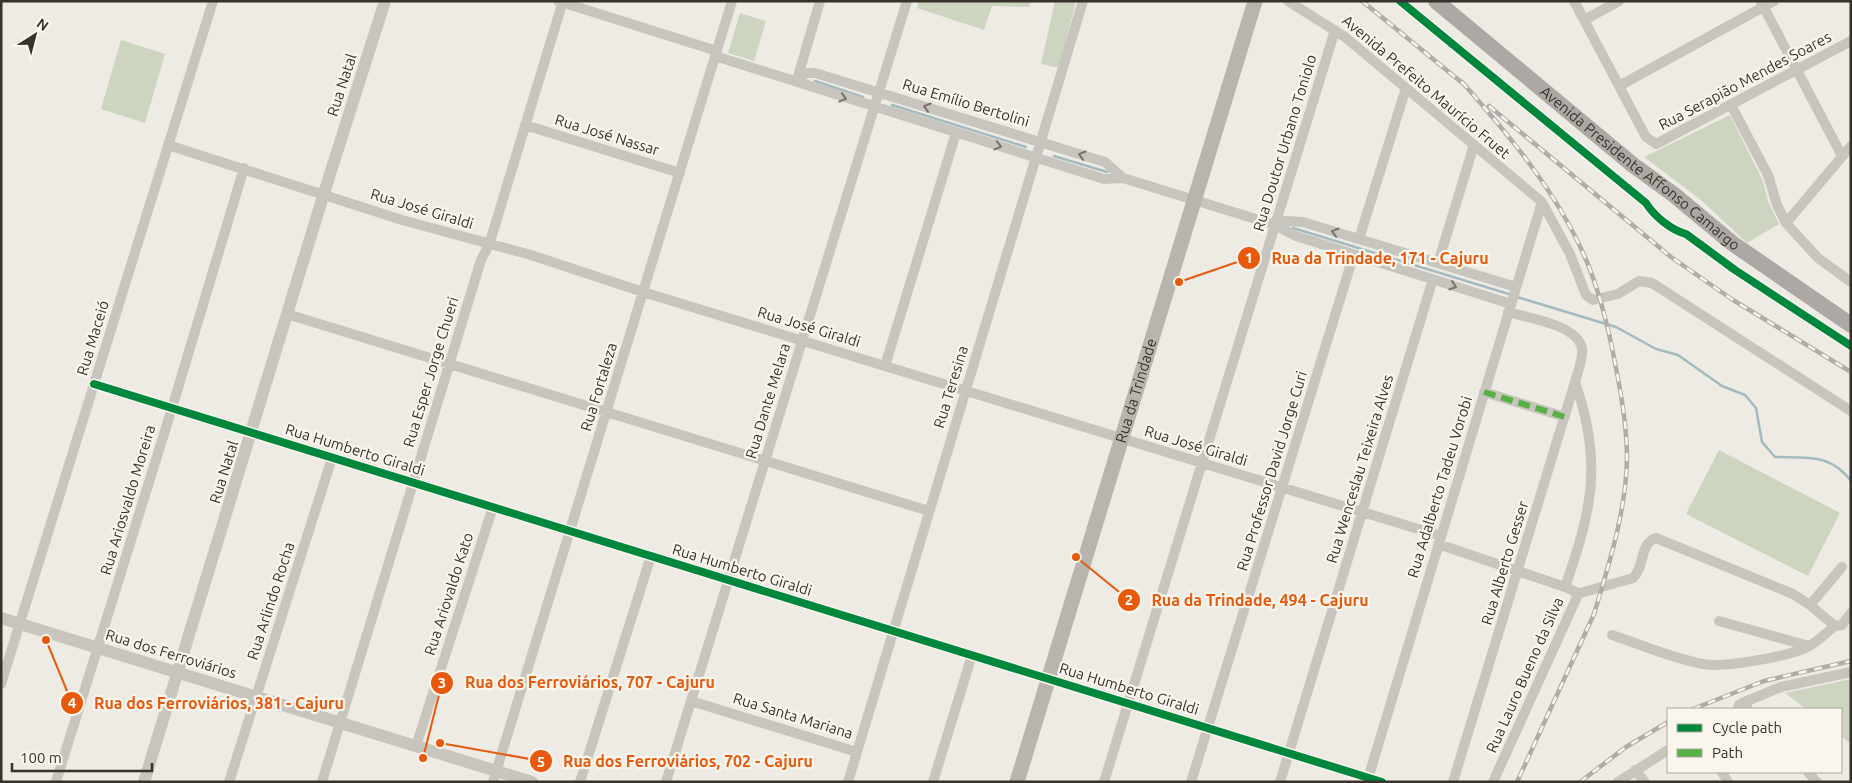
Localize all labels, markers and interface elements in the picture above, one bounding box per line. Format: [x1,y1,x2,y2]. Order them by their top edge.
north arrow [10,10,60,60]
street label: Avenida Prefeito Maurício Fruet [1339,12,1514,162]
text: N [34,15,52,34]
street label: Rua Serapião Mendes Soares [1656,28,1834,133]
street label: Rua Natal [323,51,360,118]
street label: Rua Doutor Urbano Toniolo [1249,52,1320,233]
street label: Rua Emílio Bertolini [901,75,1032,130]
street label: Avenida Presidente Affonso Camargo [1537,82,1743,254]
one-way arrow [838,92,846,102]
one-way arrow [923,103,931,113]
street label: Rua José Nassar [553,111,662,159]
one-way arrow [993,141,1001,151]
one-way arrow [1078,150,1087,160]
street label: Rua José Giraldi [369,185,476,232]
one-way arrow [1332,227,1340,237]
callout: Rua da Trindade, 171 - Cajuru [1237,243,1499,274]
text: 1 [1245,249,1253,266]
text: Rua da Trindade, 171 - Cajuru [1271,249,1489,267]
one-way arrow [1449,280,1457,290]
street label: Rua Esper Jorge Chueri [400,295,461,449]
street label: Rua Maceió [73,298,112,377]
street label: Rua José Giraldi [756,303,863,350]
street label: Rua da Trindade [1112,336,1160,445]
street label: Rua Fortaleza [577,340,620,433]
street label: Rua Dante Melara [742,341,793,461]
street label: Rua Teresina [930,344,971,430]
street label: Rua Professor David Jorge Curi [1233,369,1310,573]
street label: Rua Wenceslau Teixeira Alves [1323,372,1396,565]
street label: Rua Adalberto Tadeu Vorobi [1404,394,1475,580]
street label: Rua Humberto Giraldi [283,420,427,479]
street label: Rua José Giraldi [1143,422,1250,469]
street label: Rua Ariosvaldo Moreira [97,423,158,577]
street label: Rua Natal [206,438,241,505]
street label: Rua Alberto Gesser [1478,499,1532,627]
street label: Rua Ariovaldo Kato [421,530,476,657]
street label: Rua Arlindo Rocha [243,540,298,662]
street label: Rua Humberto Giraldi [670,540,814,599]
callout: Rua da Trindade, 494 - Cajuru [1116,585,1378,616]
text: 2 [1125,591,1133,608]
text: Rua da Trindade, 494 - Cajuru [1151,591,1369,609]
street label: Rua Lauro Bueno da Silva [1483,594,1567,755]
street label: Rua dos Ferroviários [104,625,239,682]
street label: Rua Humberto Giraldi [1057,659,1201,718]
callout: Rua dos Ferroviários, 707 - Cajuru [430,667,725,698]
text: Rua dos Ferroviários, 707 - Cajuru [465,673,715,691]
text: 3 [438,674,446,691]
callout: Rua dos Ferroviários, 381 - Cajuru [59,688,354,719]
street label: Rua Santa Mariana [731,689,855,742]
text: 4 [68,694,76,711]
text: Rua dos Ferroviários, 381 - Cajuru [94,694,344,712]
legend [1667,708,1842,773]
text: Cycle path [1712,719,1782,736]
scale bar [12,740,152,772]
text: Path [1712,744,1743,761]
callout: Rua dos Ferroviários, 702 - Cajuru [528,746,823,777]
text: 100 m [20,749,62,766]
text: Rua dos Ferroviários, 702 - Cajuru [563,752,813,770]
text: 5 [537,753,545,770]

